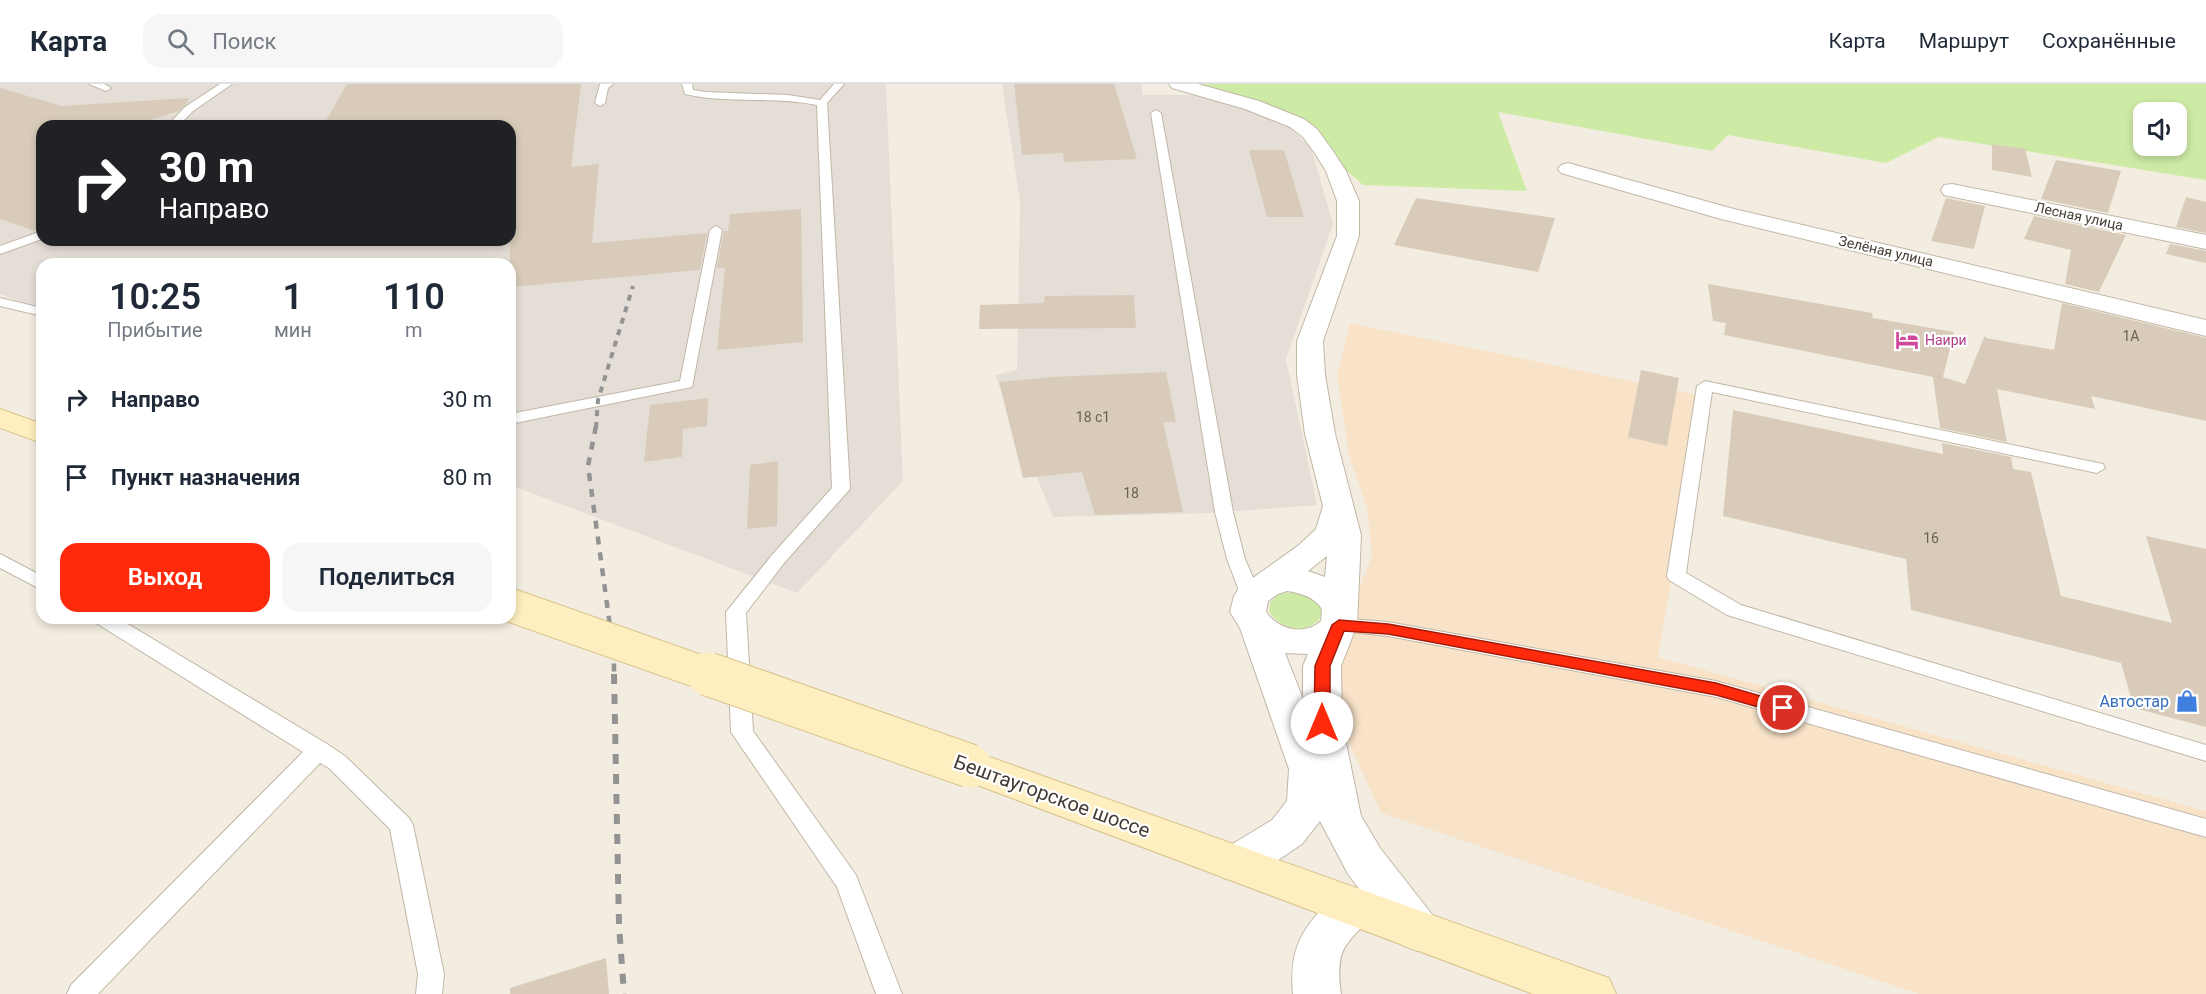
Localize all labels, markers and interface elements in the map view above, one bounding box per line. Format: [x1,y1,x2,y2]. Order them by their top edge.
search box [143,14,563,68]
text: Карта [30,25,107,58]
icon: search [164,25,197,58]
text: Поиск [212,29,277,54]
text: Карта [1829,29,1886,53]
text: Маршрут [1919,29,2009,53]
text: Сохранённые [2042,29,2176,53]
map controls [2133,102,2187,156]
button: sound [2133,102,2187,156]
text: 30 m [159,143,254,192]
icon: right [60,144,138,222]
text: Направо [159,193,269,225]
street label: Лесная улица [2033,199,2125,233]
street label: Зелёная улица [1837,232,1935,270]
text: 10:25 [109,276,201,318]
text: 1 [283,276,303,318]
text: 110 [383,276,445,318]
text: Прибытие [107,318,203,342]
text: мин [274,318,312,342]
text: m [405,318,423,342]
hotel icon: Наири [1894,327,1920,353]
house number: 1А [2122,328,2140,344]
place label: Наири [1925,332,1967,348]
icon: right [60,383,93,416]
text: Направо [111,387,200,412]
text: 30 m [443,387,492,412]
house number: 18 с1 [1076,409,1110,425]
icon: arrive [60,461,93,494]
text: Пункт назначения [111,465,300,490]
text: 80 m [443,465,492,490]
house number: 18 [1123,485,1139,501]
house number: 16 [1923,530,1939,546]
button: Выход [60,543,270,612]
button: Поделиться [282,543,492,612]
pin [1757,682,1808,733]
shop icon: Автостар [2174,688,2200,714]
position arrow [1290,691,1354,755]
icon: arrive [1766,691,1799,724]
place label: Автостар [2099,692,2169,711]
street label: Бештаугорское шоссе [951,749,1153,843]

